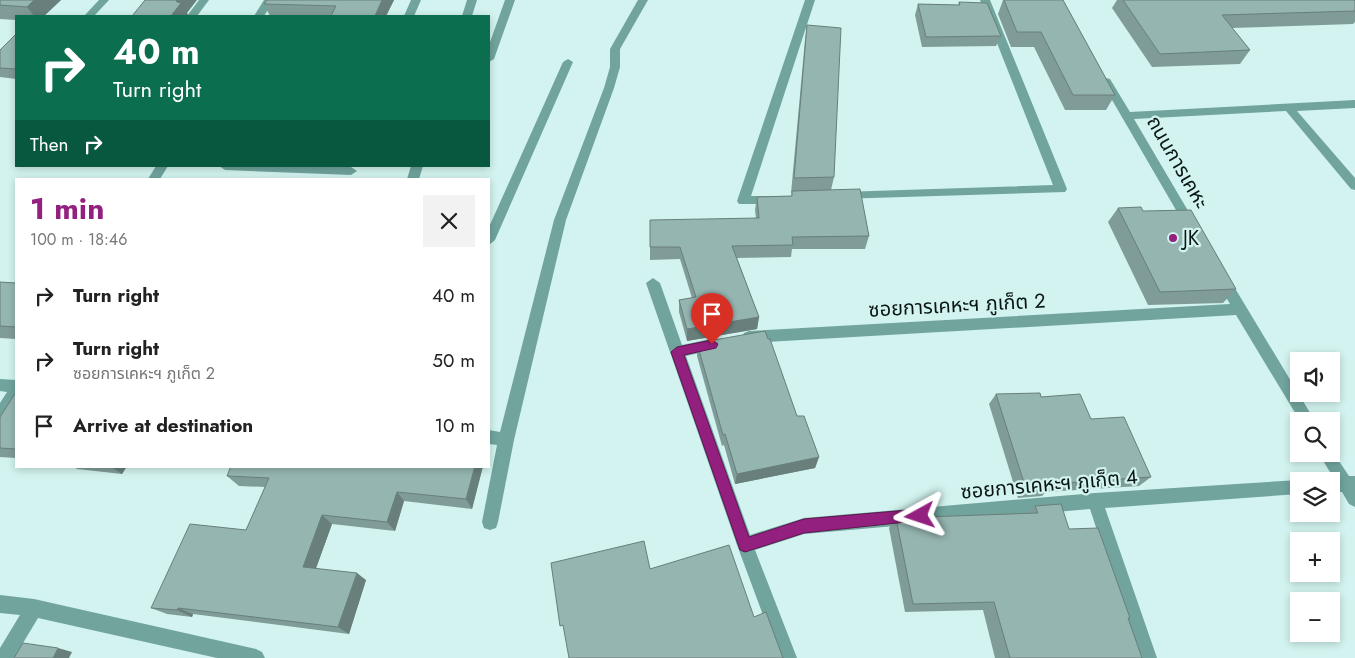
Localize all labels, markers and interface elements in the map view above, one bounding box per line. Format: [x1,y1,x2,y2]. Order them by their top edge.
text: 40 m [113,27,200,77]
icon: right [30,35,95,100]
text: Turn right [113,73,201,105]
street label: ถนนการเคหะ [1139,110,1216,214]
icon: right [79,130,107,158]
text: Then [30,131,69,158]
text: 1 min [30,187,104,230]
button: close [423,195,475,247]
place label: JK [1180,224,1200,253]
text: 100 m · 18:46 [30,228,127,251]
marker: JK [1167,232,1179,244]
icon: right [30,282,58,310]
text: Turn right [73,282,159,309]
text: 40 m [432,282,475,309]
street label: ซอยการเคหะฯ ภูเก็ต 2 [868,286,1046,325]
pin [691,293,733,344]
icon: arrive [698,300,726,328]
text: Turn right [73,335,159,362]
icon: right [30,347,58,375]
text: 50 m [432,347,475,374]
map controls [1290,352,1340,642]
button: sound [1290,352,1340,402]
text: ซอยการเคหะฯ ภูเก็ต 2 [73,362,215,385]
icon: arrive [30,412,58,440]
text: Arrive at destination [73,412,253,439]
text: 10 m [435,412,475,439]
button: search [1290,412,1340,462]
street label: ซอยการเคหะฯ ภูเก็ต 4 [959,462,1139,507]
button: layers [1290,472,1340,522]
position arrow [893,489,945,541]
button: + [1290,532,1340,582]
button: − [1290,592,1340,642]

